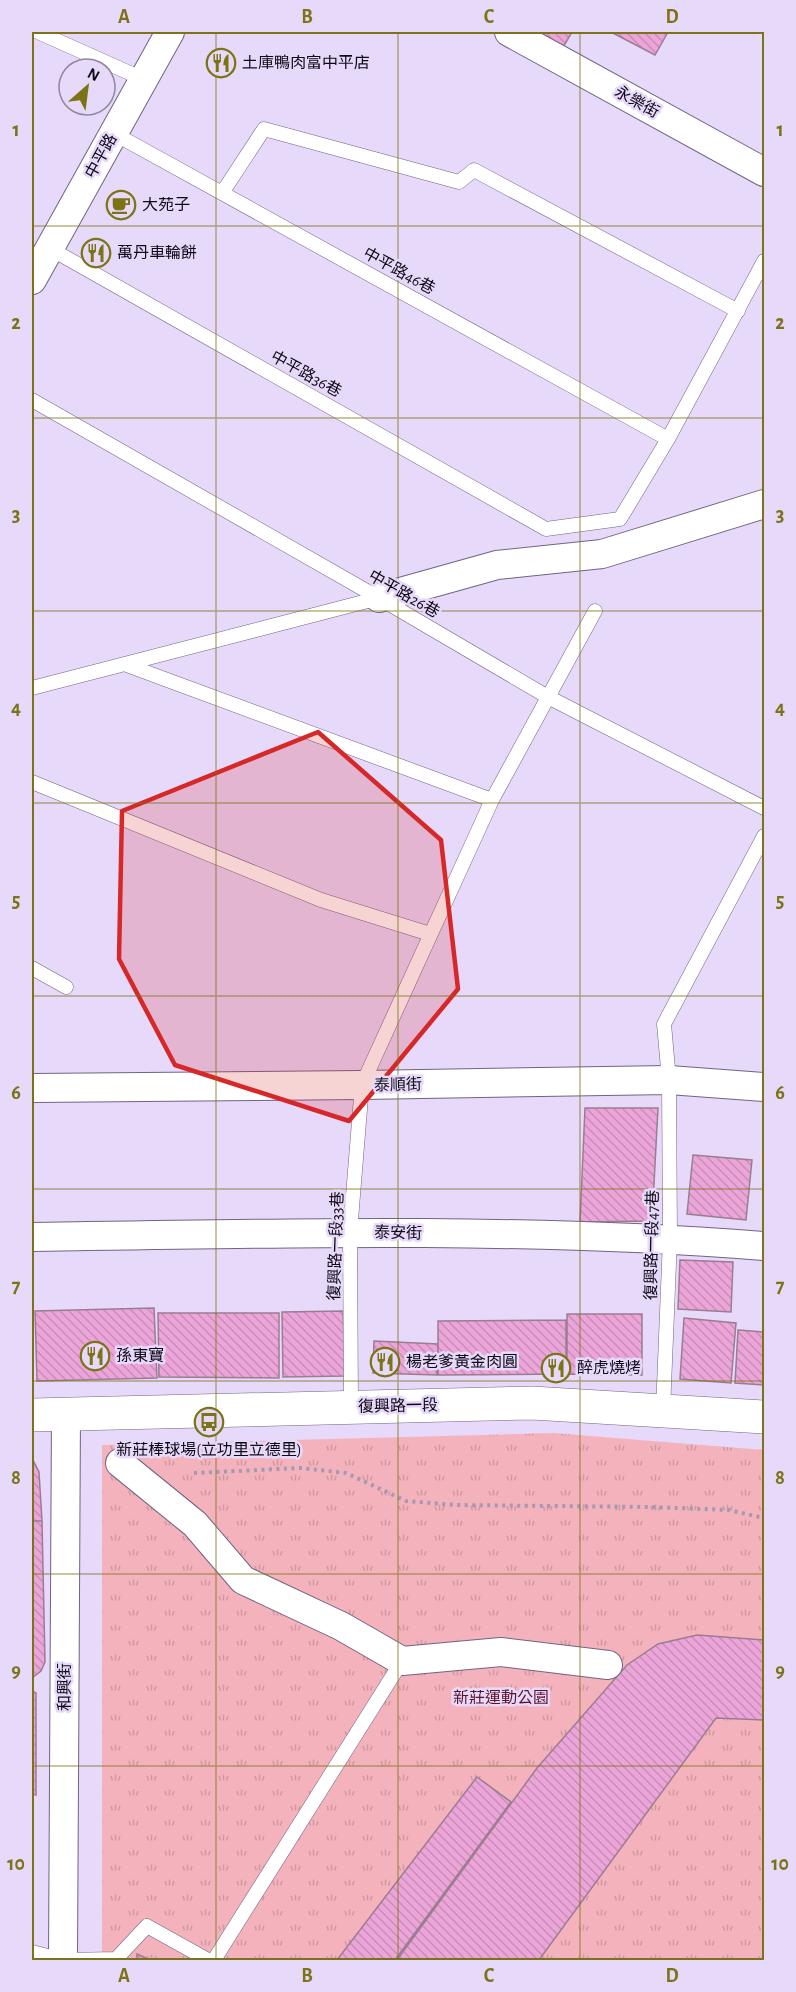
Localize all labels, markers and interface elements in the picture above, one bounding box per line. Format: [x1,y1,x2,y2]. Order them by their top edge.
text: A [118,7,130,27]
text: B [301,7,313,27]
text: C [484,7,495,27]
text: D [665,7,679,27]
restaurant icon: 土庫鴨肉富中平店 [205,47,237,79]
place label: 土庫鴨肉富中平店 [242,54,370,71]
north arrow [57,57,117,117]
text: N [85,65,102,84]
street label: 永樂街 [612,82,662,121]
text: 1 [12,120,20,140]
text: 1 [776,120,784,140]
street label: 中平路 [81,131,120,181]
cafe icon: 大苑子 [105,189,137,221]
place label: 大苑子 [142,196,190,213]
restaurant icon: 萬丹車輪餅 [80,237,112,269]
place label: 萬丹車輪餅 [117,244,197,261]
street label: 中平路46巷 [360,244,438,297]
text: 2 [11,313,21,333]
text: 2 [775,313,785,333]
street label: 中平路36巷 [268,347,345,400]
text: 3 [12,505,20,525]
text: 3 [776,505,784,525]
street label: 中平路26巷 [366,567,443,621]
text: 4 [11,698,21,718]
text: 4 [775,698,785,718]
text: 5 [12,891,20,911]
text: 5 [776,891,784,911]
street label: 泰順街 [374,1076,422,1093]
text: 6 [11,1083,21,1103]
text: 6 [775,1083,785,1103]
street label: 復興路一段47巷 [642,1190,661,1300]
street label: 復興路一段33巷 [325,1191,346,1301]
street label: 泰安街 [374,1224,422,1241]
text: 7 [12,1276,21,1296]
text: 7 [776,1276,785,1296]
restaurant icon: 孫東寶 [79,1340,111,1372]
place label: 孫東寶 [116,1346,164,1364]
restaurant icon: 楊老爹黃金肉圓 [369,1346,401,1378]
restaurant icon: 醉虎燒烤 [540,1352,572,1384]
place label: 楊老爹黃金肉圓 [406,1353,518,1370]
place label: 醉虎燒烤 [577,1359,641,1376]
street label: 復興路一段 [358,1396,438,1415]
bus stop icon: 新莊棒球場(立功里立德里) [193,1406,225,1438]
place label: 新莊棒球場(立功里立德里) [116,1441,302,1458]
text: 8 [11,1468,21,1488]
text: 8 [775,1468,785,1488]
text: 9 [11,1661,21,1681]
text: 9 [775,1661,785,1681]
street label: 和興街 [56,1663,73,1711]
park label: 新莊運動公園 [453,1689,549,1706]
text: 10 [7,1854,25,1874]
text: 10 [771,1854,789,1874]
text: A [118,1966,130,1986]
text: B [301,1966,313,1986]
text: C [484,1966,495,1986]
text: D [665,1966,679,1986]

